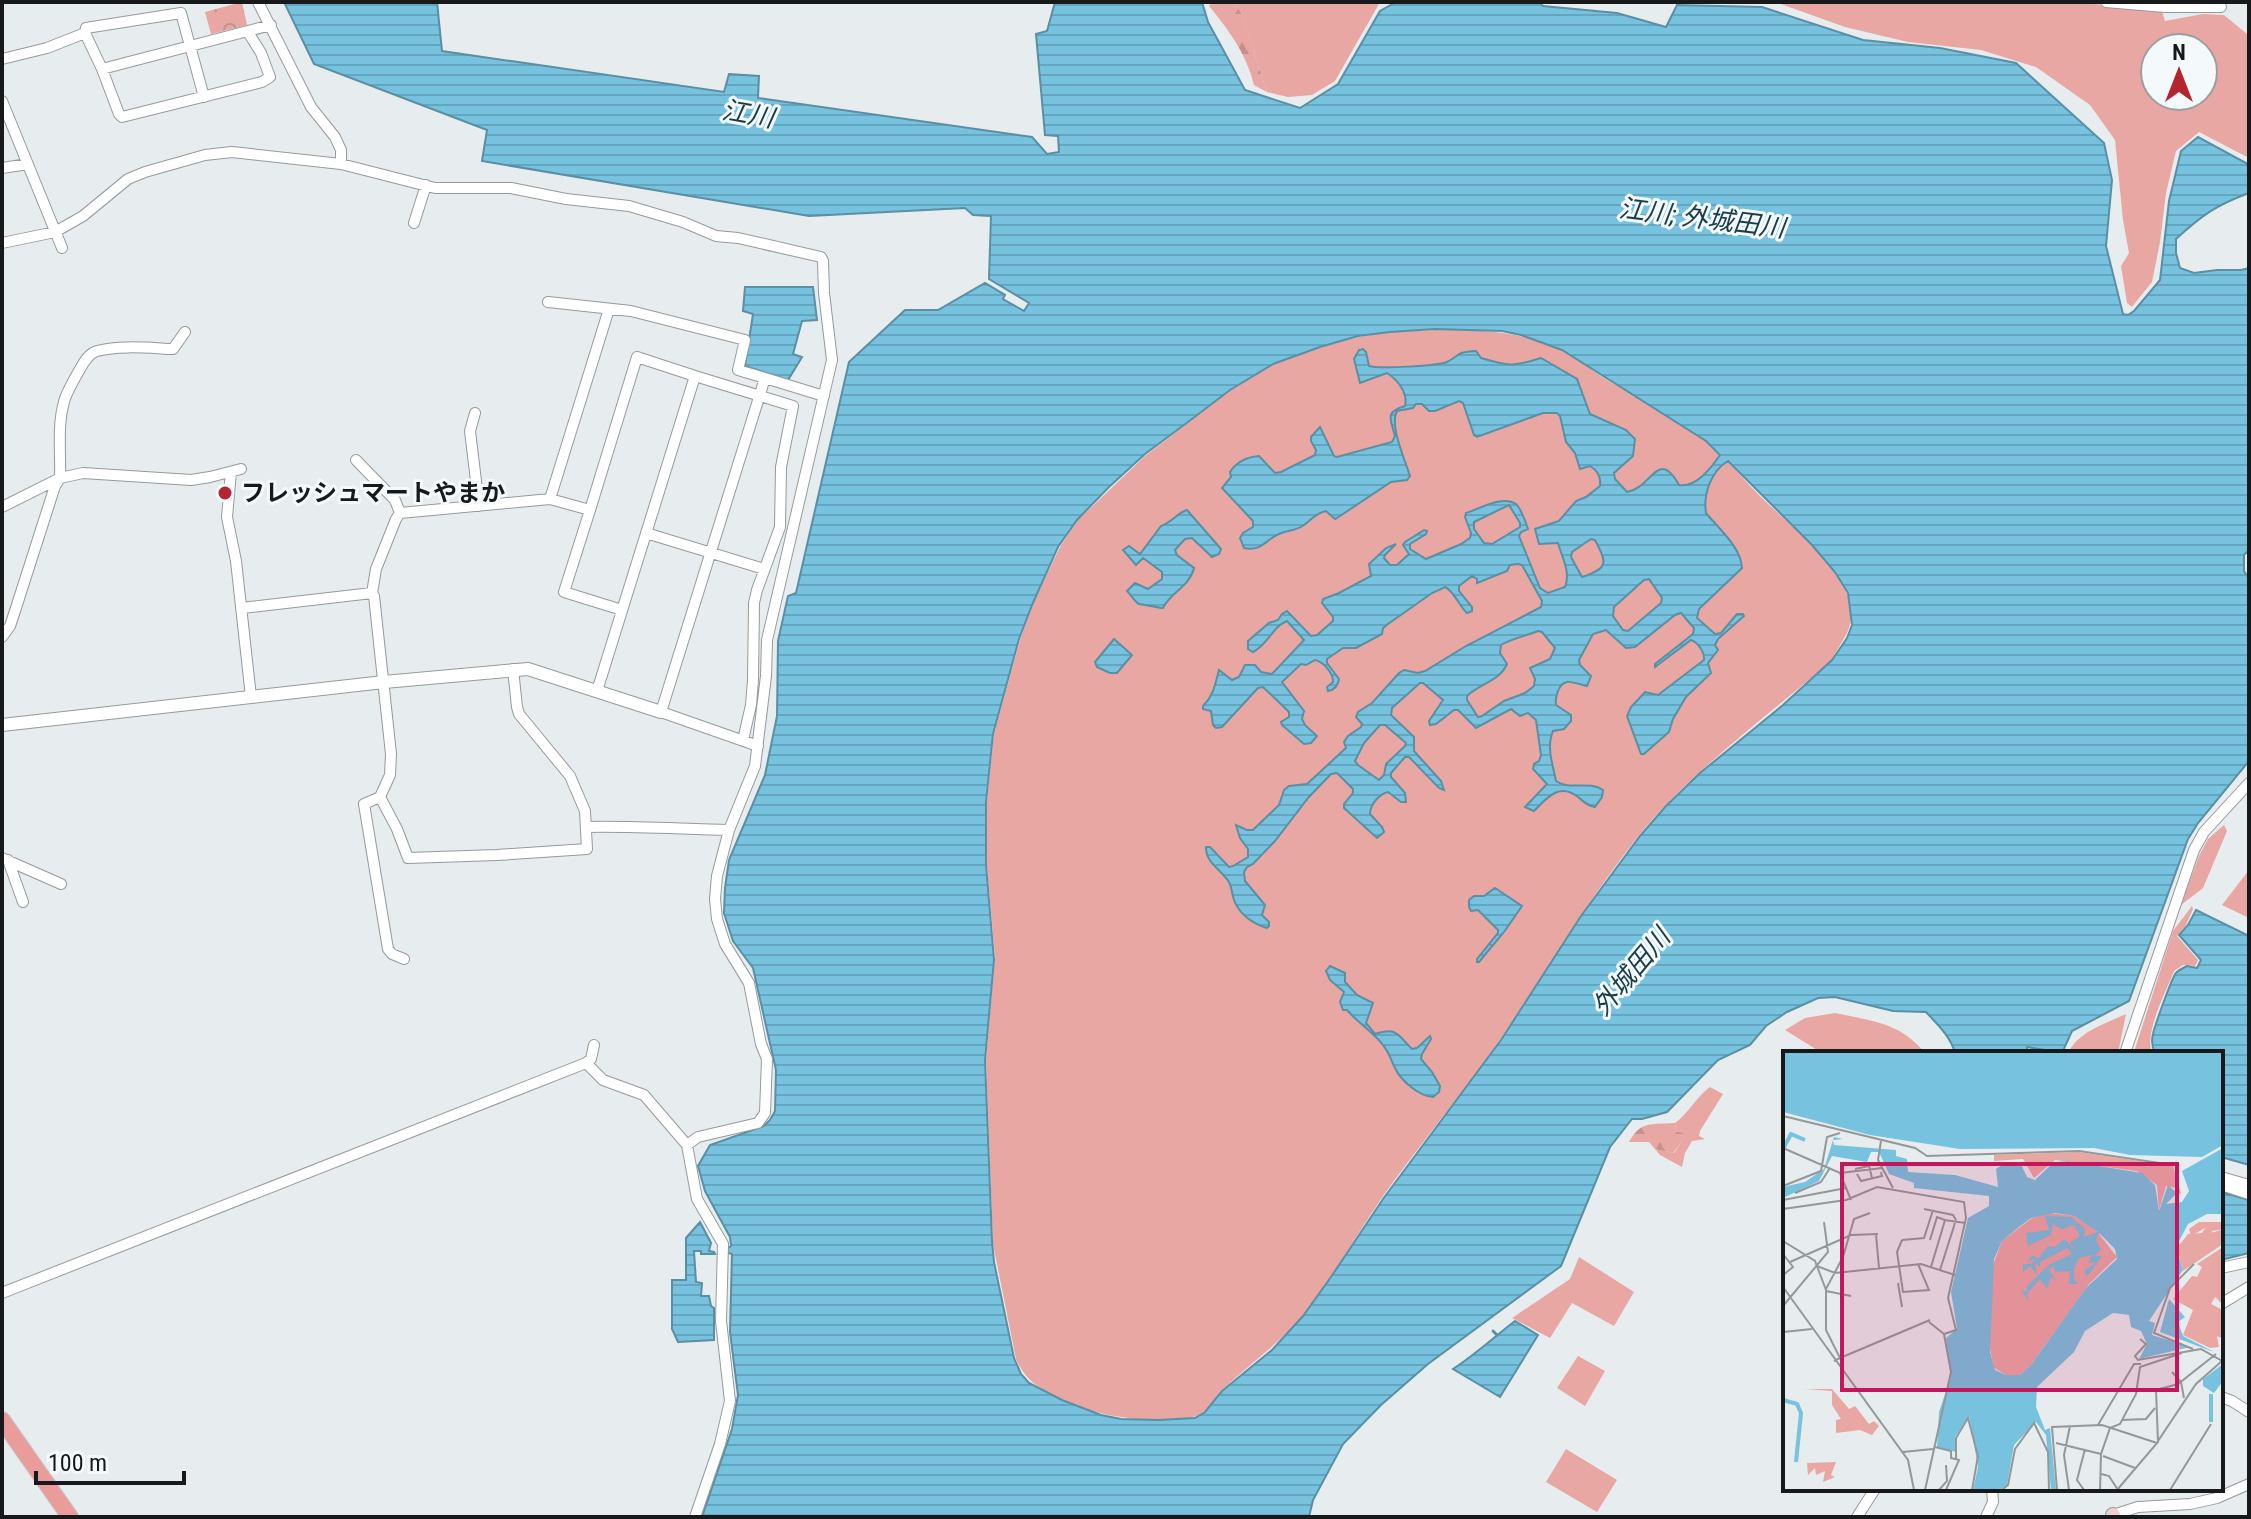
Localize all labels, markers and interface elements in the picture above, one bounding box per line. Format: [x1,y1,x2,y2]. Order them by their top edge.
north arrow [2139,32,2219,112]
text: N [2172,40,2186,65]
water label: 江川 [720,95,779,134]
water label: 江川; 外城田川 [1617,193,1790,243]
place label: フレッシュマートやまか [241,479,505,507]
marker: フレッシュマートやまか [216,484,234,502]
water label: 外城田川 [1586,920,1678,1021]
inset map [1783,1051,2223,1491]
scale bar [36,1435,184,1485]
text: 100 m [48,1449,107,1477]

